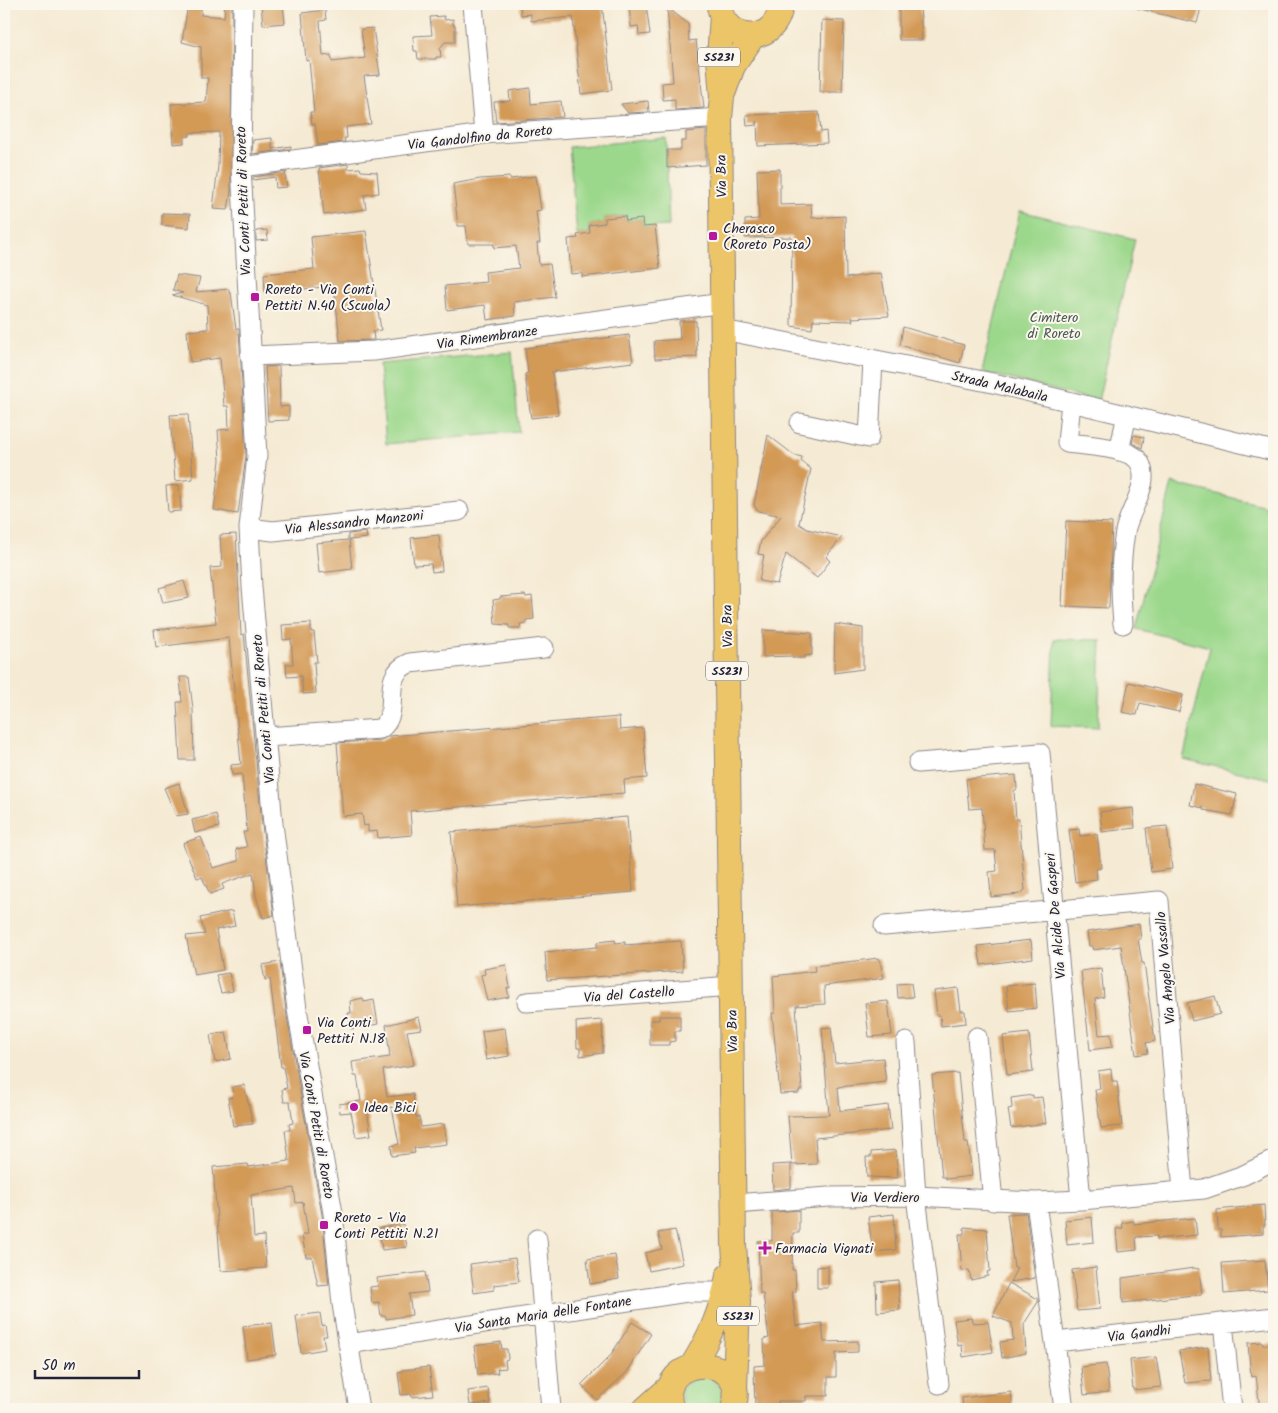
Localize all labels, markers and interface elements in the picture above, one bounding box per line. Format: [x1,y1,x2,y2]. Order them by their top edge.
road number: SS231 [698,48,740,66]
street label: Via Gandolfino da Roreto [407,119,554,157]
street label: Via Conti Petiti di Roreto [230,126,258,276]
street label: Via Bra [711,154,733,198]
place label: Cherasco (Roreto Posta) [723,218,812,256]
marker: Cherasco (Roreto Posta) [707,230,719,242]
place label: Roreto - Via Conti Pettiti N.40 (Scuola) [265,279,391,317]
marker: Roreto - Via Conti Pettiti N.40 (Scuola) [249,291,261,303]
park label: Cimitero di Roreto [1027,307,1081,345]
street label: Via Rimembranze [435,320,540,356]
street label: Strada Malabaila [950,365,1050,409]
street label: Via Alessandro Manzoni [284,505,425,541]
street label: Via Bra [717,604,739,648]
street label: Via Conti Petiti di Roreto [247,633,281,784]
road number: SS231 [706,661,748,680]
street label: Via Alcide De Gasperi [1039,851,1072,980]
street label: Via Angelo Vassallo [1150,911,1182,1025]
street label: Via del Castello [583,981,675,1009]
street label: Via Bra [722,1009,744,1053]
place label: Via Conti Pettiti N.18 [317,1012,386,1050]
marker: Via Conti Pettiti N.18 [301,1024,313,1036]
street label: Via Conti Petiti di Roreto [292,1050,340,1201]
place label: Idea Bici [364,1097,416,1119]
marker: Idea Bici [348,1101,360,1113]
street label: Via Verdiero [851,1187,919,1209]
place label: Roreto - Via Conti Pettiti N.21 [334,1207,438,1245]
marker: Roreto - Via Conti Pettiti N.21 [318,1219,330,1231]
place label: Farmacia Vignati [775,1238,874,1260]
marker: Farmacia Vignati [759,1242,771,1254]
street label: Via Santa Maria delle Fontane [453,1290,634,1340]
road number: SS231 [717,1306,759,1325]
street label: Via Gandhi [1106,1319,1173,1349]
scale bar [35,1348,139,1380]
text: 50 m [42,1354,76,1378]

